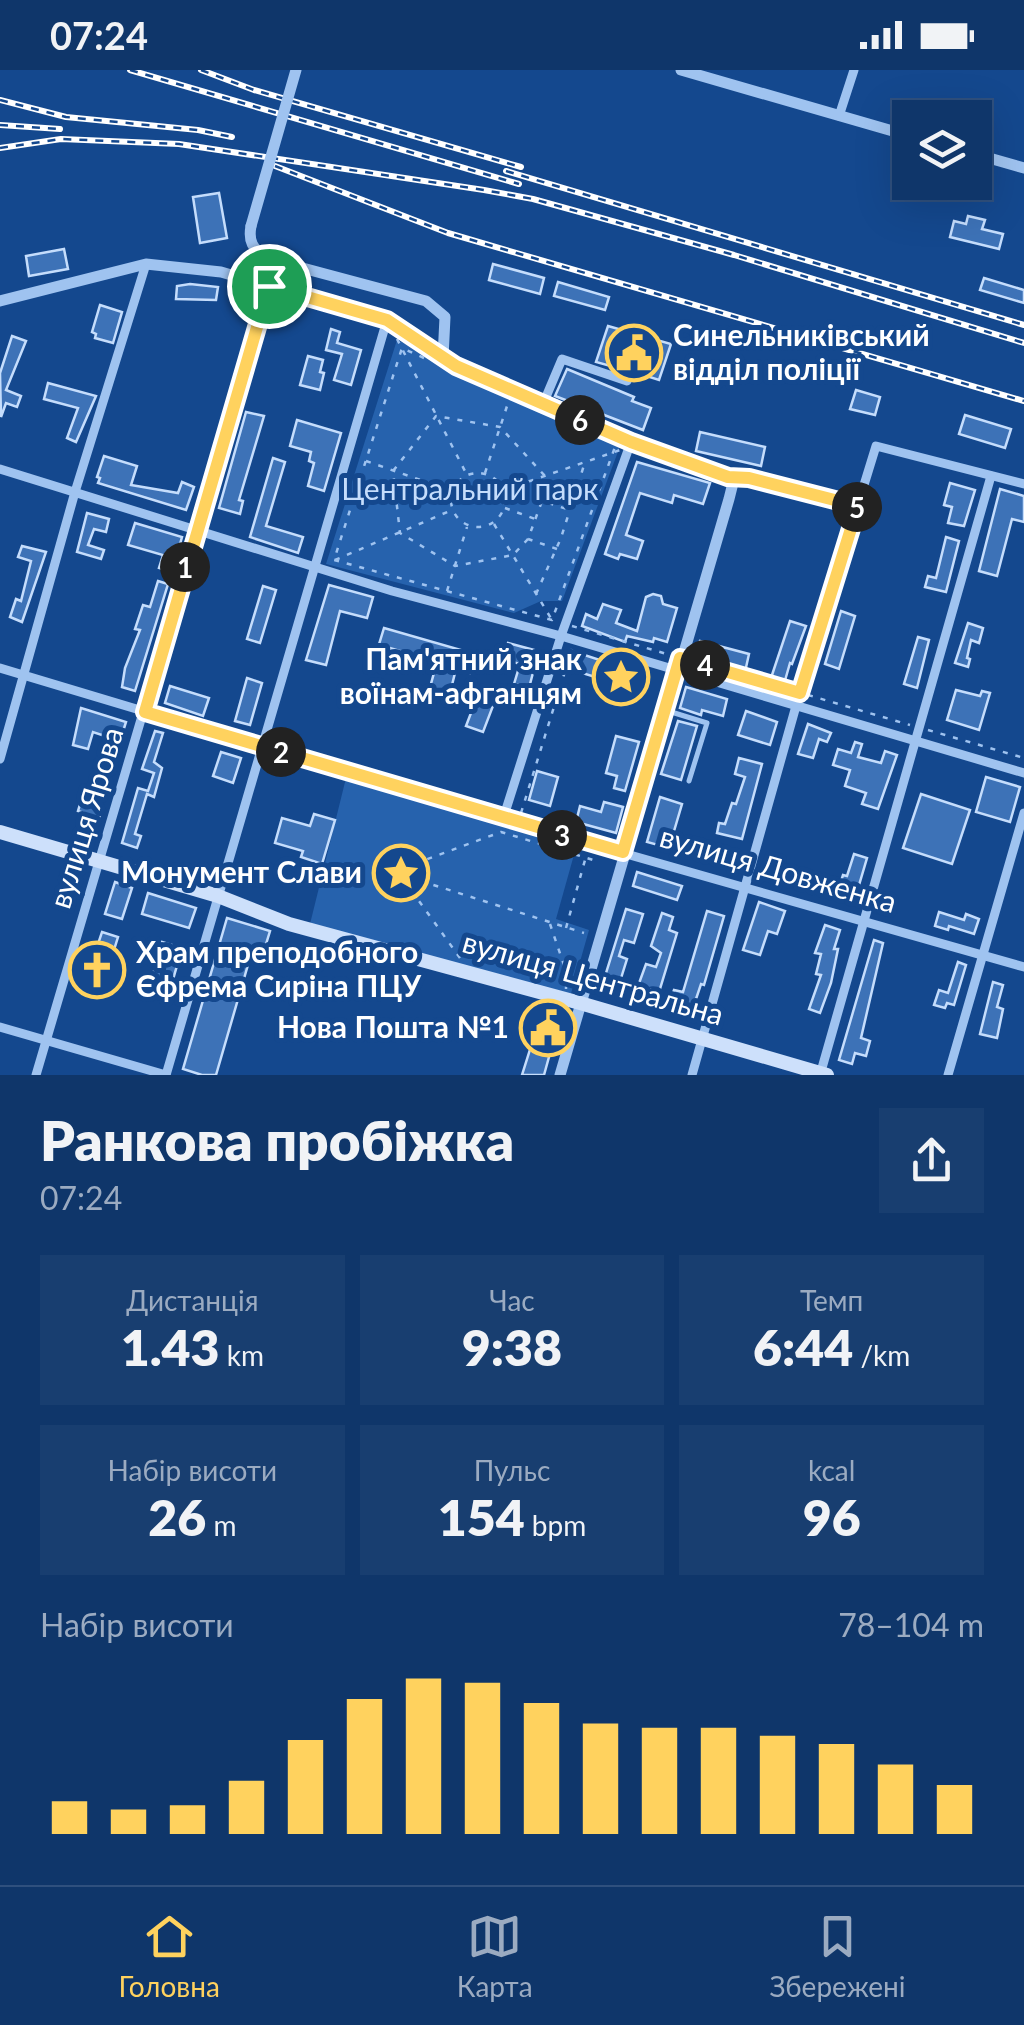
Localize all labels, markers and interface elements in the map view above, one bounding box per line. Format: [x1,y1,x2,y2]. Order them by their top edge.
text: 07:24 [50,12,148,58]
map controls [892,100,992,200]
button: layers [892,100,992,200]
pin [227,244,312,329]
icon: arrive [242,259,297,314]
place label: Синельниківський відділ поліції [673,316,930,386]
public building icon: Синельниківський відділ поліції [604,323,664,383]
pin: 6 [555,395,605,445]
text: 6 [572,403,588,437]
park label: Центральний парк [341,470,599,506]
pin: 5 [832,482,882,532]
text: 5 [849,490,865,524]
pin: 1 [160,542,210,592]
text: 1 [177,550,193,584]
place label: Пам'ятний знак воїнам-афганцям [340,640,583,710]
pin: 4 [680,640,730,690]
place icon: Пам'ятний знак воїнам-афганцям [591,647,651,707]
text: 4 [697,648,713,682]
street label: вулиця Ярова [40,723,130,912]
pin: 2 [256,727,306,777]
text: 2 [273,735,289,769]
pin: 3 [537,810,587,860]
street label: вулиця Довженка [656,817,901,919]
text: 3 [554,818,570,852]
place icon: Монумент Слави [371,843,431,903]
place label: Монумент Слави [121,853,362,889]
street label: вулиця Центральна [459,923,728,1032]
place label: Храм преподобного Єфрема Сиріна ПЦУ [136,933,422,1003]
church icon: Храм преподобного Єфрема Сиріна ПЦУ [67,940,127,1000]
public building icon: Нова Пошта №1 [518,998,578,1058]
place label: Нова Пошта №1 [277,1008,509,1044]
text: Ранкова пробіжка [40,1107,514,1173]
button: share [879,1108,984,1213]
text: 07:24 [40,1178,122,1217]
text: Дистанція [126,1283,259,1317]
text: Час [489,1283,535,1317]
text: Темп [800,1283,863,1317]
text: 1.43 [121,1317,220,1377]
text: 9:38 [462,1317,562,1377]
text: 6:44 [753,1317,853,1377]
text: km [220,1338,264,1372]
text: /km [853,1338,910,1372]
text: Набір висоти [108,1453,277,1487]
text: Пульс [474,1453,550,1487]
text: kcal [808,1453,855,1487]
text: 26 [148,1487,206,1547]
text: 154 [438,1487,525,1547]
text: 96 [803,1487,861,1547]
text: m [206,1508,236,1542]
text: bpm [525,1508,586,1542]
text: Набір висоти [40,1605,234,1644]
text: 78–104 m [838,1605,984,1644]
tab: Головна [118,1909,220,2003]
tab: Карта [457,1909,533,2003]
tab: Збережені [769,1909,906,2003]

